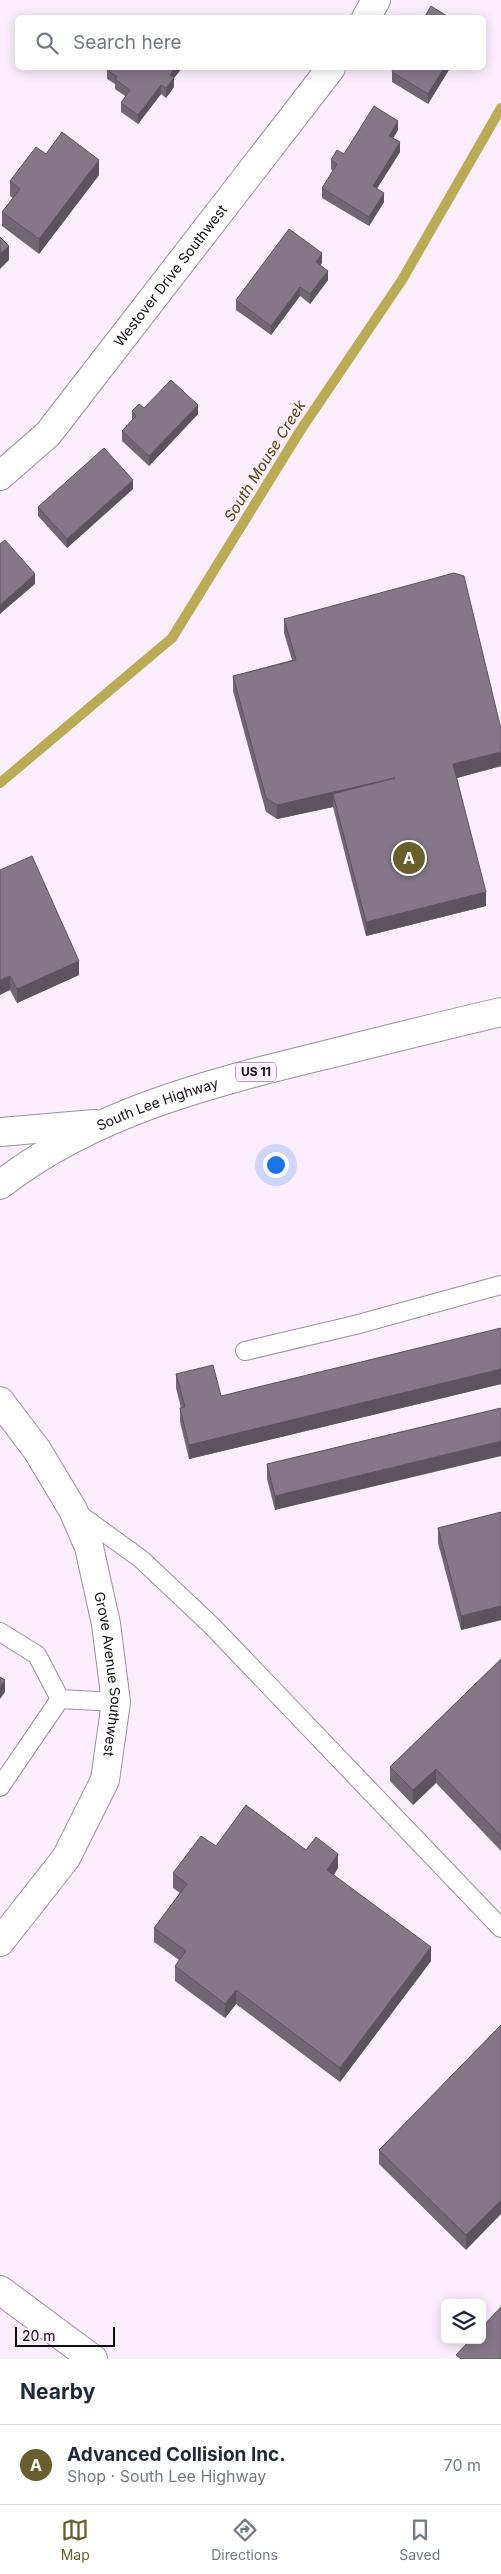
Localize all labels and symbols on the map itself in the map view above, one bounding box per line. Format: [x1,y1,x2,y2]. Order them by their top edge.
street label: Westover Drive Southwest [110,201,231,350]
water label: South Mouse Creek [220,396,310,525]
pin: A [393,839,425,877]
road number: US 11 [236,1062,276,1082]
street label: South Lee Highway [94,1074,220,1134]
your location [263,1152,289,1178]
street label: Grove Avenue Southwest [91,1590,125,1758]
scale bar [15,2324,115,2347]

